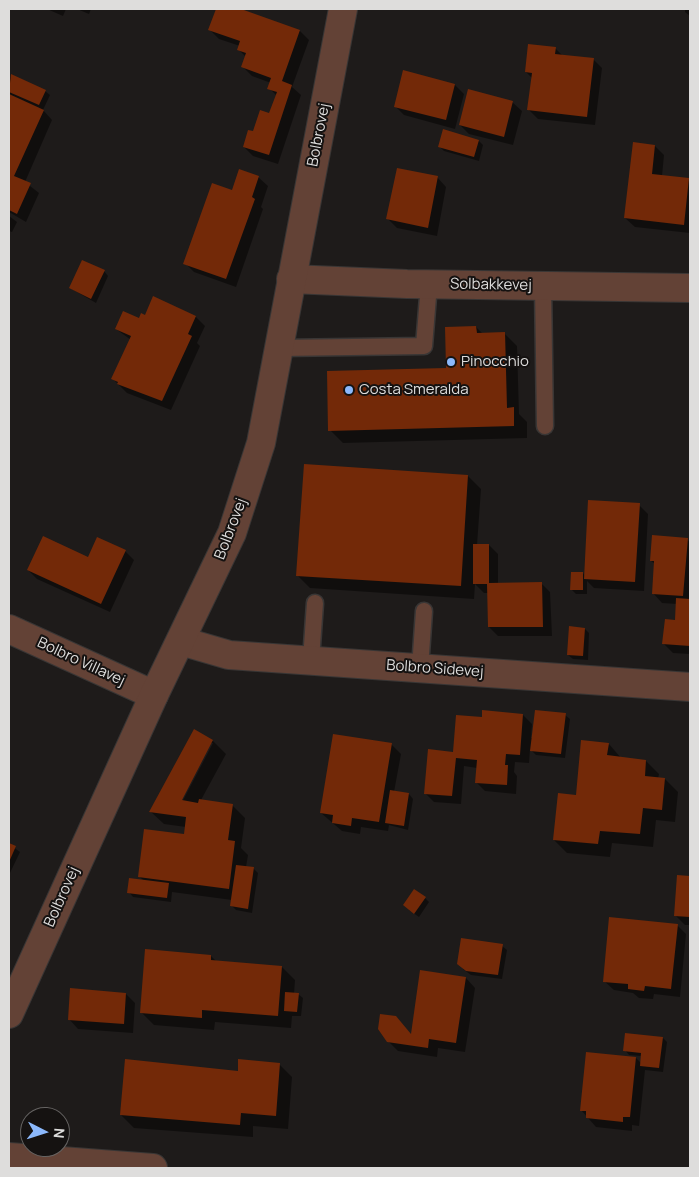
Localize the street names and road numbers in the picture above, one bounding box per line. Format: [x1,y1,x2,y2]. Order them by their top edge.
street label: Bolbrovej [304,102,334,168]
street label: Solbakkevej [450,275,532,295]
street label: Bolbrovej [211,496,251,562]
street label: Bolbro Villavej [34,634,128,690]
street label: Bolbro Sidevej [386,657,484,681]
street label: Bolbrovej [41,864,83,930]

